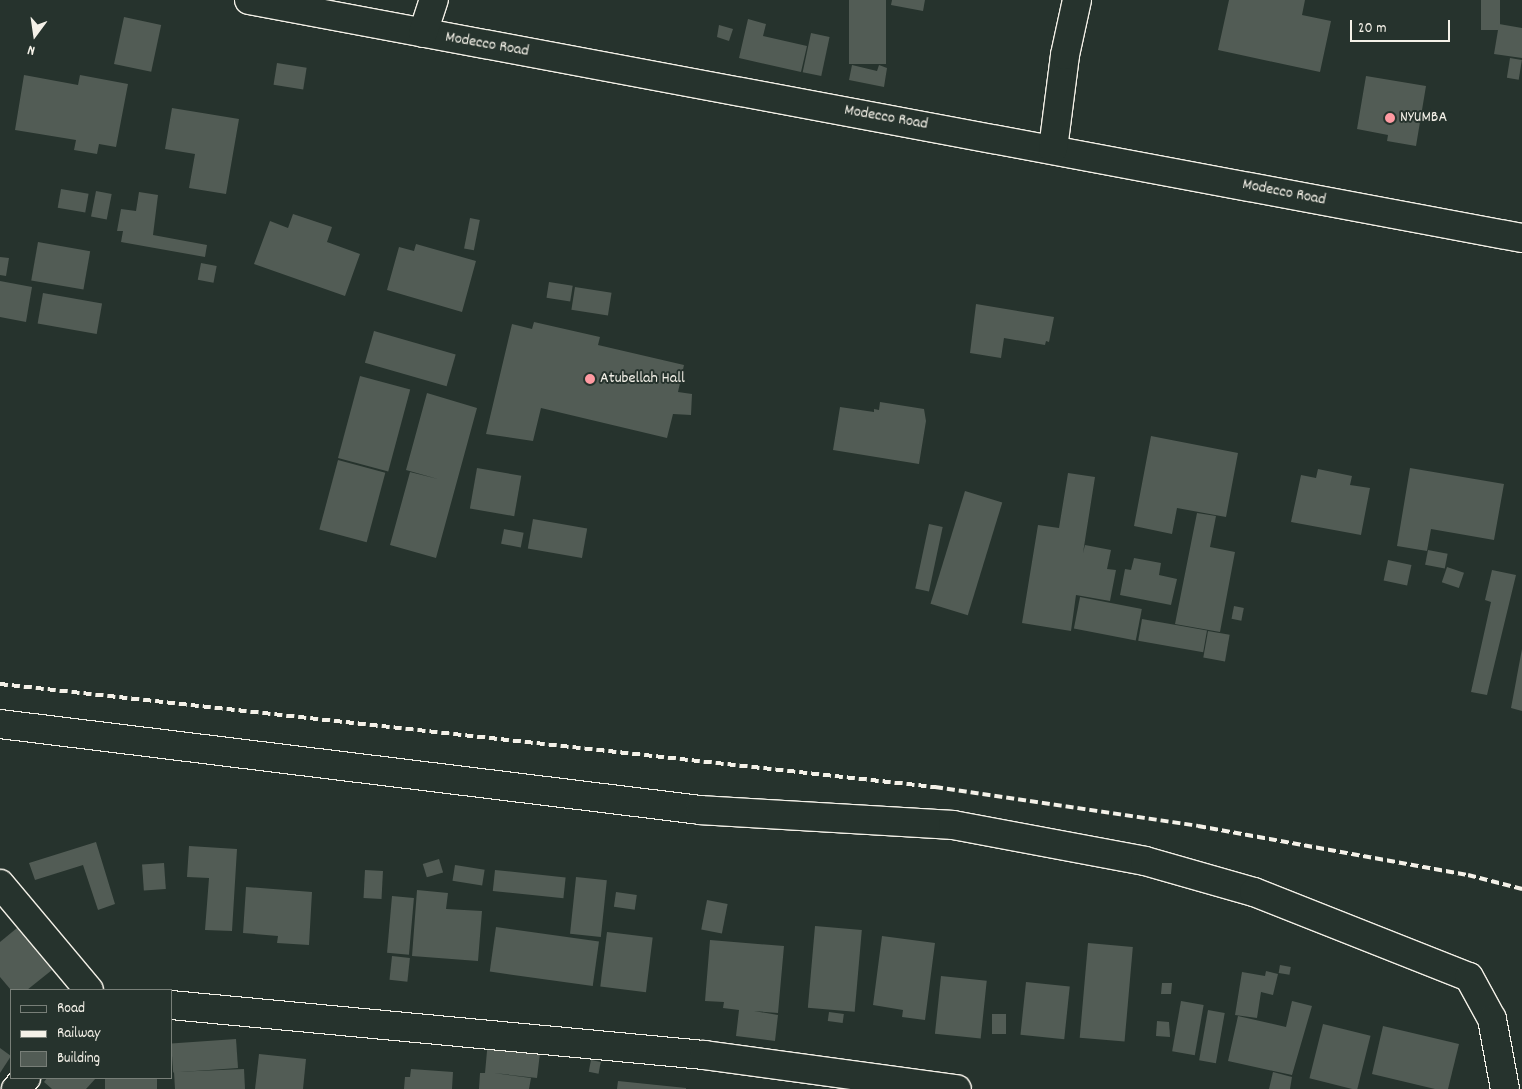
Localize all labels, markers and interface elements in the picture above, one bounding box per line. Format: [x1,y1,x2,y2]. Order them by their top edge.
north arrow [10,10,60,60]
scale bar [1352,10,1452,42]
text: 20 m [1358,18,1386,40]
street label: Modecco Road [444,28,530,62]
text: N [26,39,37,60]
street label: Modecco Road [843,101,929,135]
place label: NYUMBA [1400,108,1447,128]
marker: NYUMBA [1384,112,1396,124]
street label: Modecco Road [1241,176,1327,210]
place label: Atubellah Hall [600,369,685,389]
marker: Atubellah Hall [584,373,596,385]
legend [10,989,172,1079]
text: Road [57,998,85,1020]
text: Railway [57,1023,100,1045]
text: Building [57,1048,100,1070]

